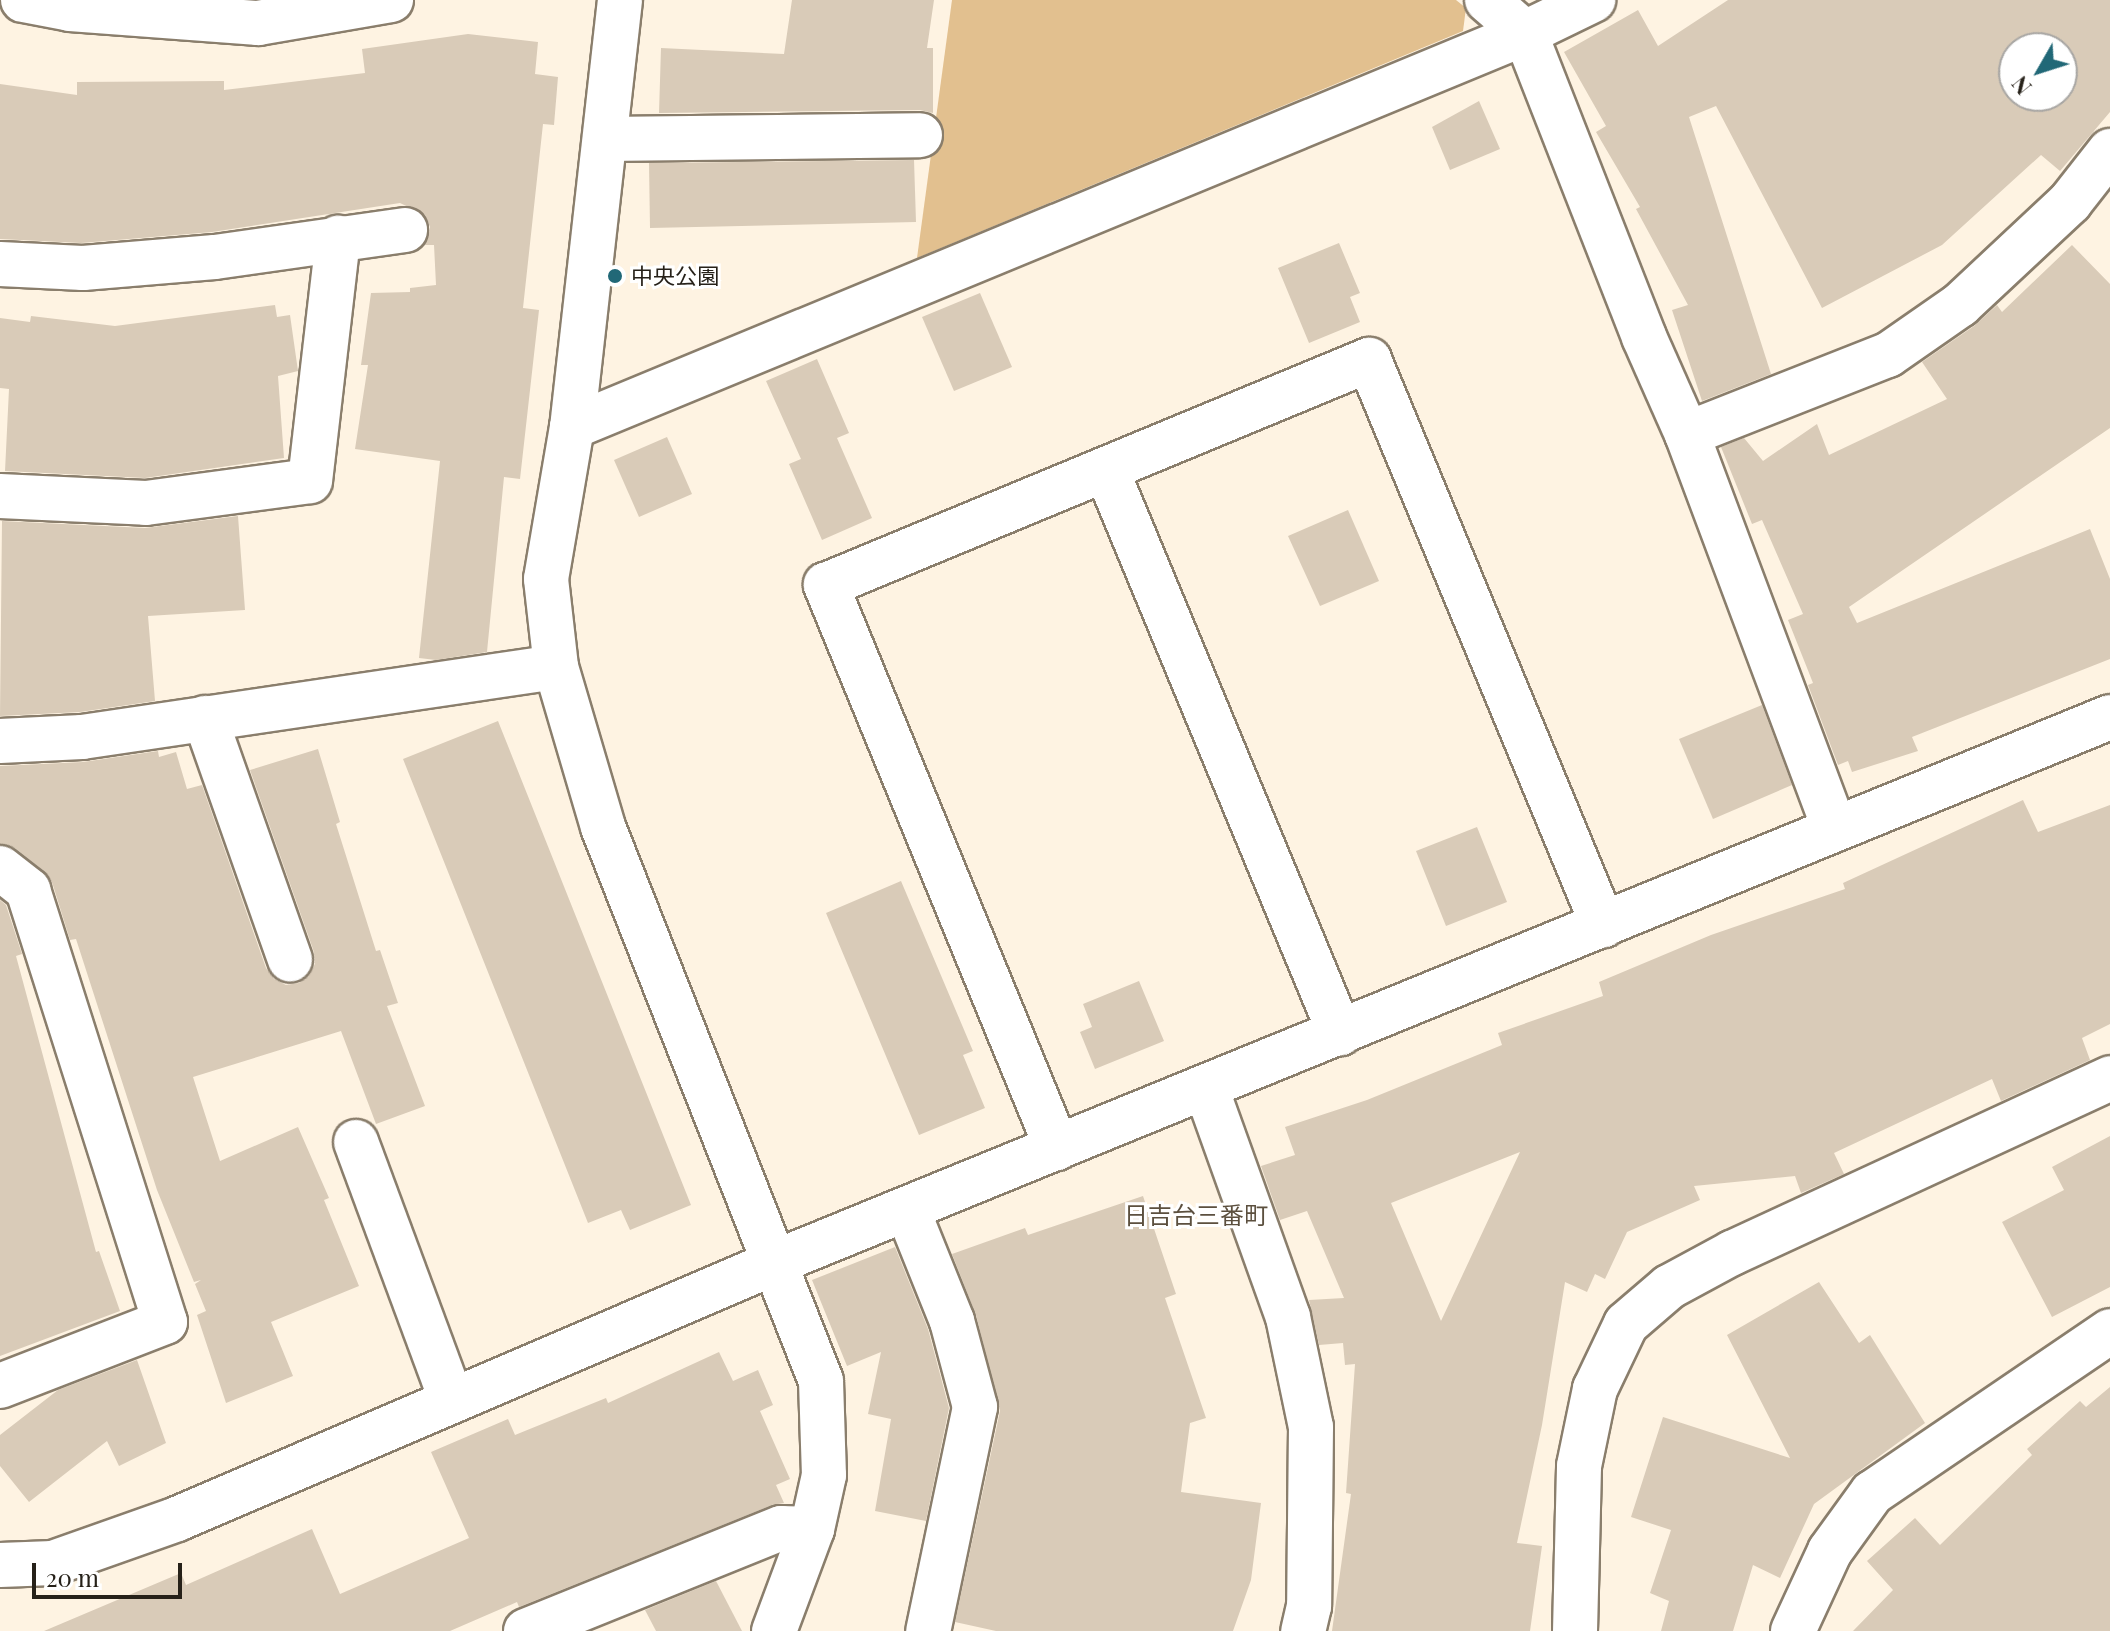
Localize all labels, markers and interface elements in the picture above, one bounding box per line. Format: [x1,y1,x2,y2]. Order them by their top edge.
north arrow [1998,32,2078,112]
text: N [2004,70,2038,101]
place label: 中央公園 [631,263,719,289]
marker: 中央公園 [606,267,624,285]
district label: 日吉台三番町 [1124,1201,1268,1229]
scale bar [36,1547,186,1597]
text: 20 m [46,1561,99,1593]

